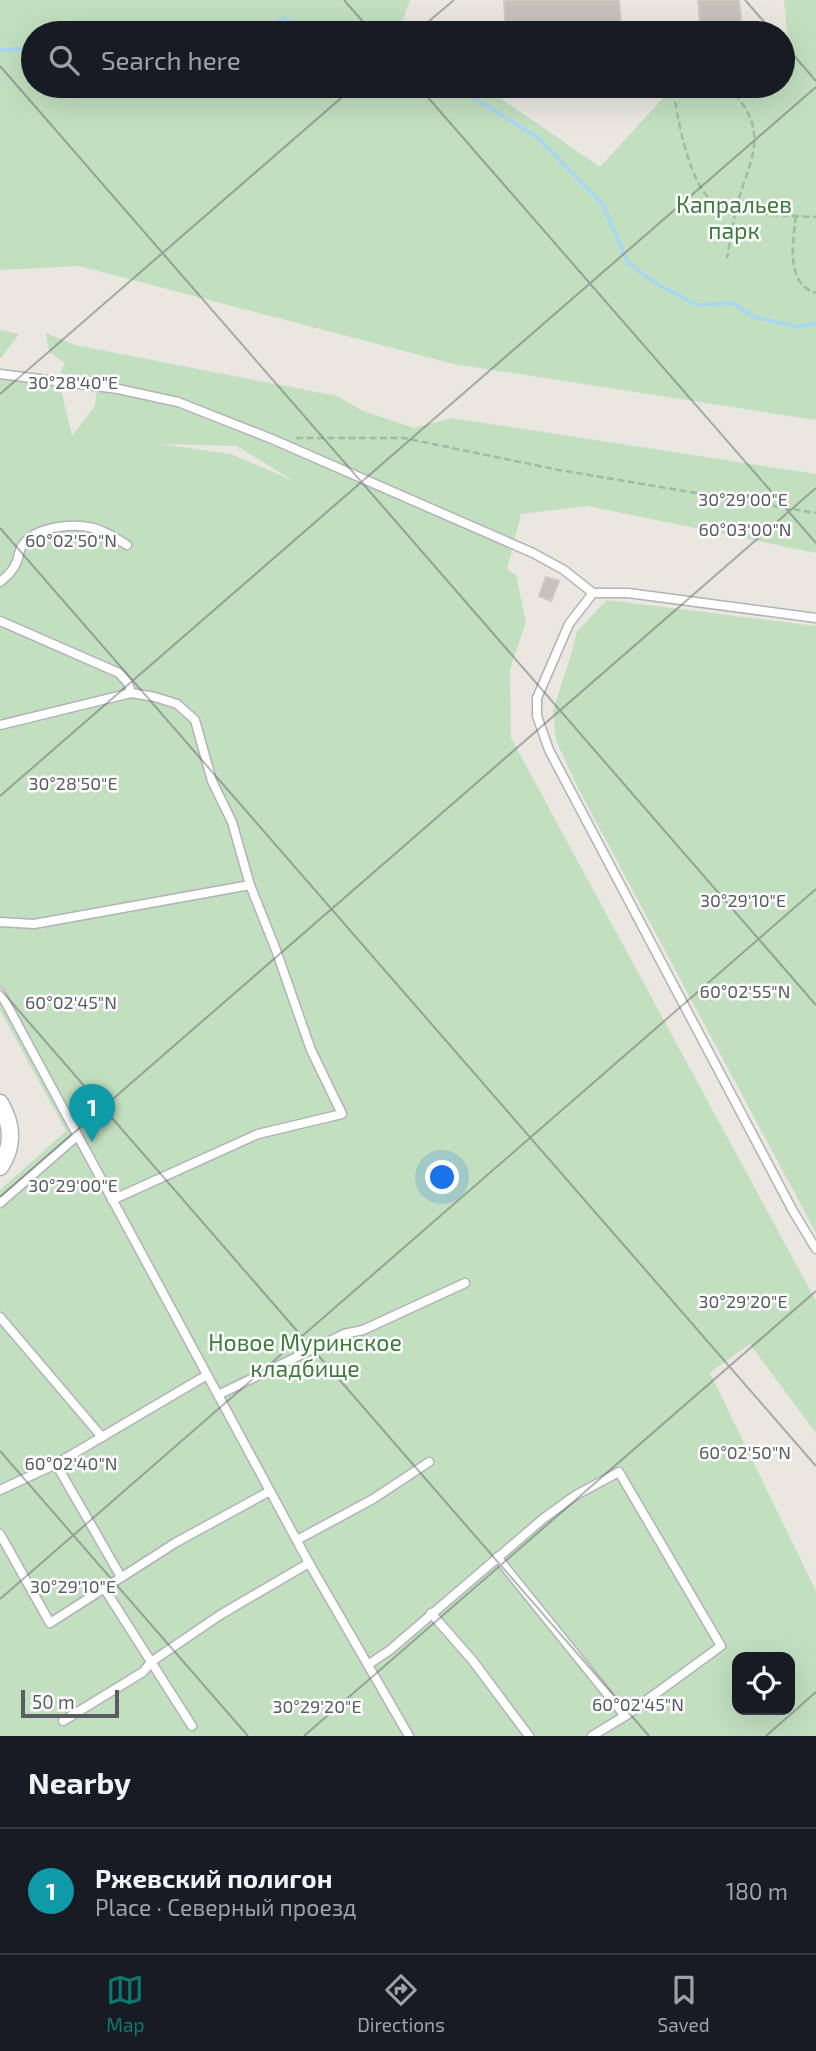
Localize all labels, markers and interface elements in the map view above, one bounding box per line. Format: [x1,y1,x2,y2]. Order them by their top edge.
search box [21,21,795,98]
icon: search [45,41,83,79]
text: Search here [101,44,241,75]
park label: Капральев парк [676,190,792,244]
text: 30°28'40"E [28,371,118,393]
text: 30°29'00"E [698,488,788,510]
text: 60°03'00"N [698,518,792,540]
text: 60°02'50"N [25,529,117,551]
text: 30°28'50"E [28,772,118,794]
text: 30°29'10"E [700,889,786,911]
text: 60°02'55"N [700,980,790,1002]
text: 60°02'45"N [25,991,117,1013]
pin: 1 [69,1084,115,1142]
your location [425,1160,459,1194]
text: 30°29'00"E [28,1174,118,1196]
text: 30°29'20"E [699,1290,787,1312]
park label: Новое Муринское кладбище [208,1328,402,1382]
text: 60°02'50"N [699,1441,791,1463]
text: 60°02'40"N [24,1452,118,1474]
text: 30°29'10"E [30,1575,116,1597]
map controls [732,1652,795,1715]
button: locate [732,1652,795,1715]
scale bar [21,1687,119,1719]
text: 50 m [32,1690,75,1713]
text: 60°02'45"N [592,1693,684,1715]
text: 30°29'20"E [273,1695,361,1717]
text: Nearby [28,1764,131,1800]
text: Ржевский полигон [95,1862,332,1893]
text: 1 [46,1877,56,1905]
text: 180 m [726,1877,788,1905]
text: Place · Северный проезд [95,1893,357,1921]
tab: Map [106,1971,144,2036]
tab: Directions [357,1971,445,2036]
tab: Saved [657,1971,710,2036]

